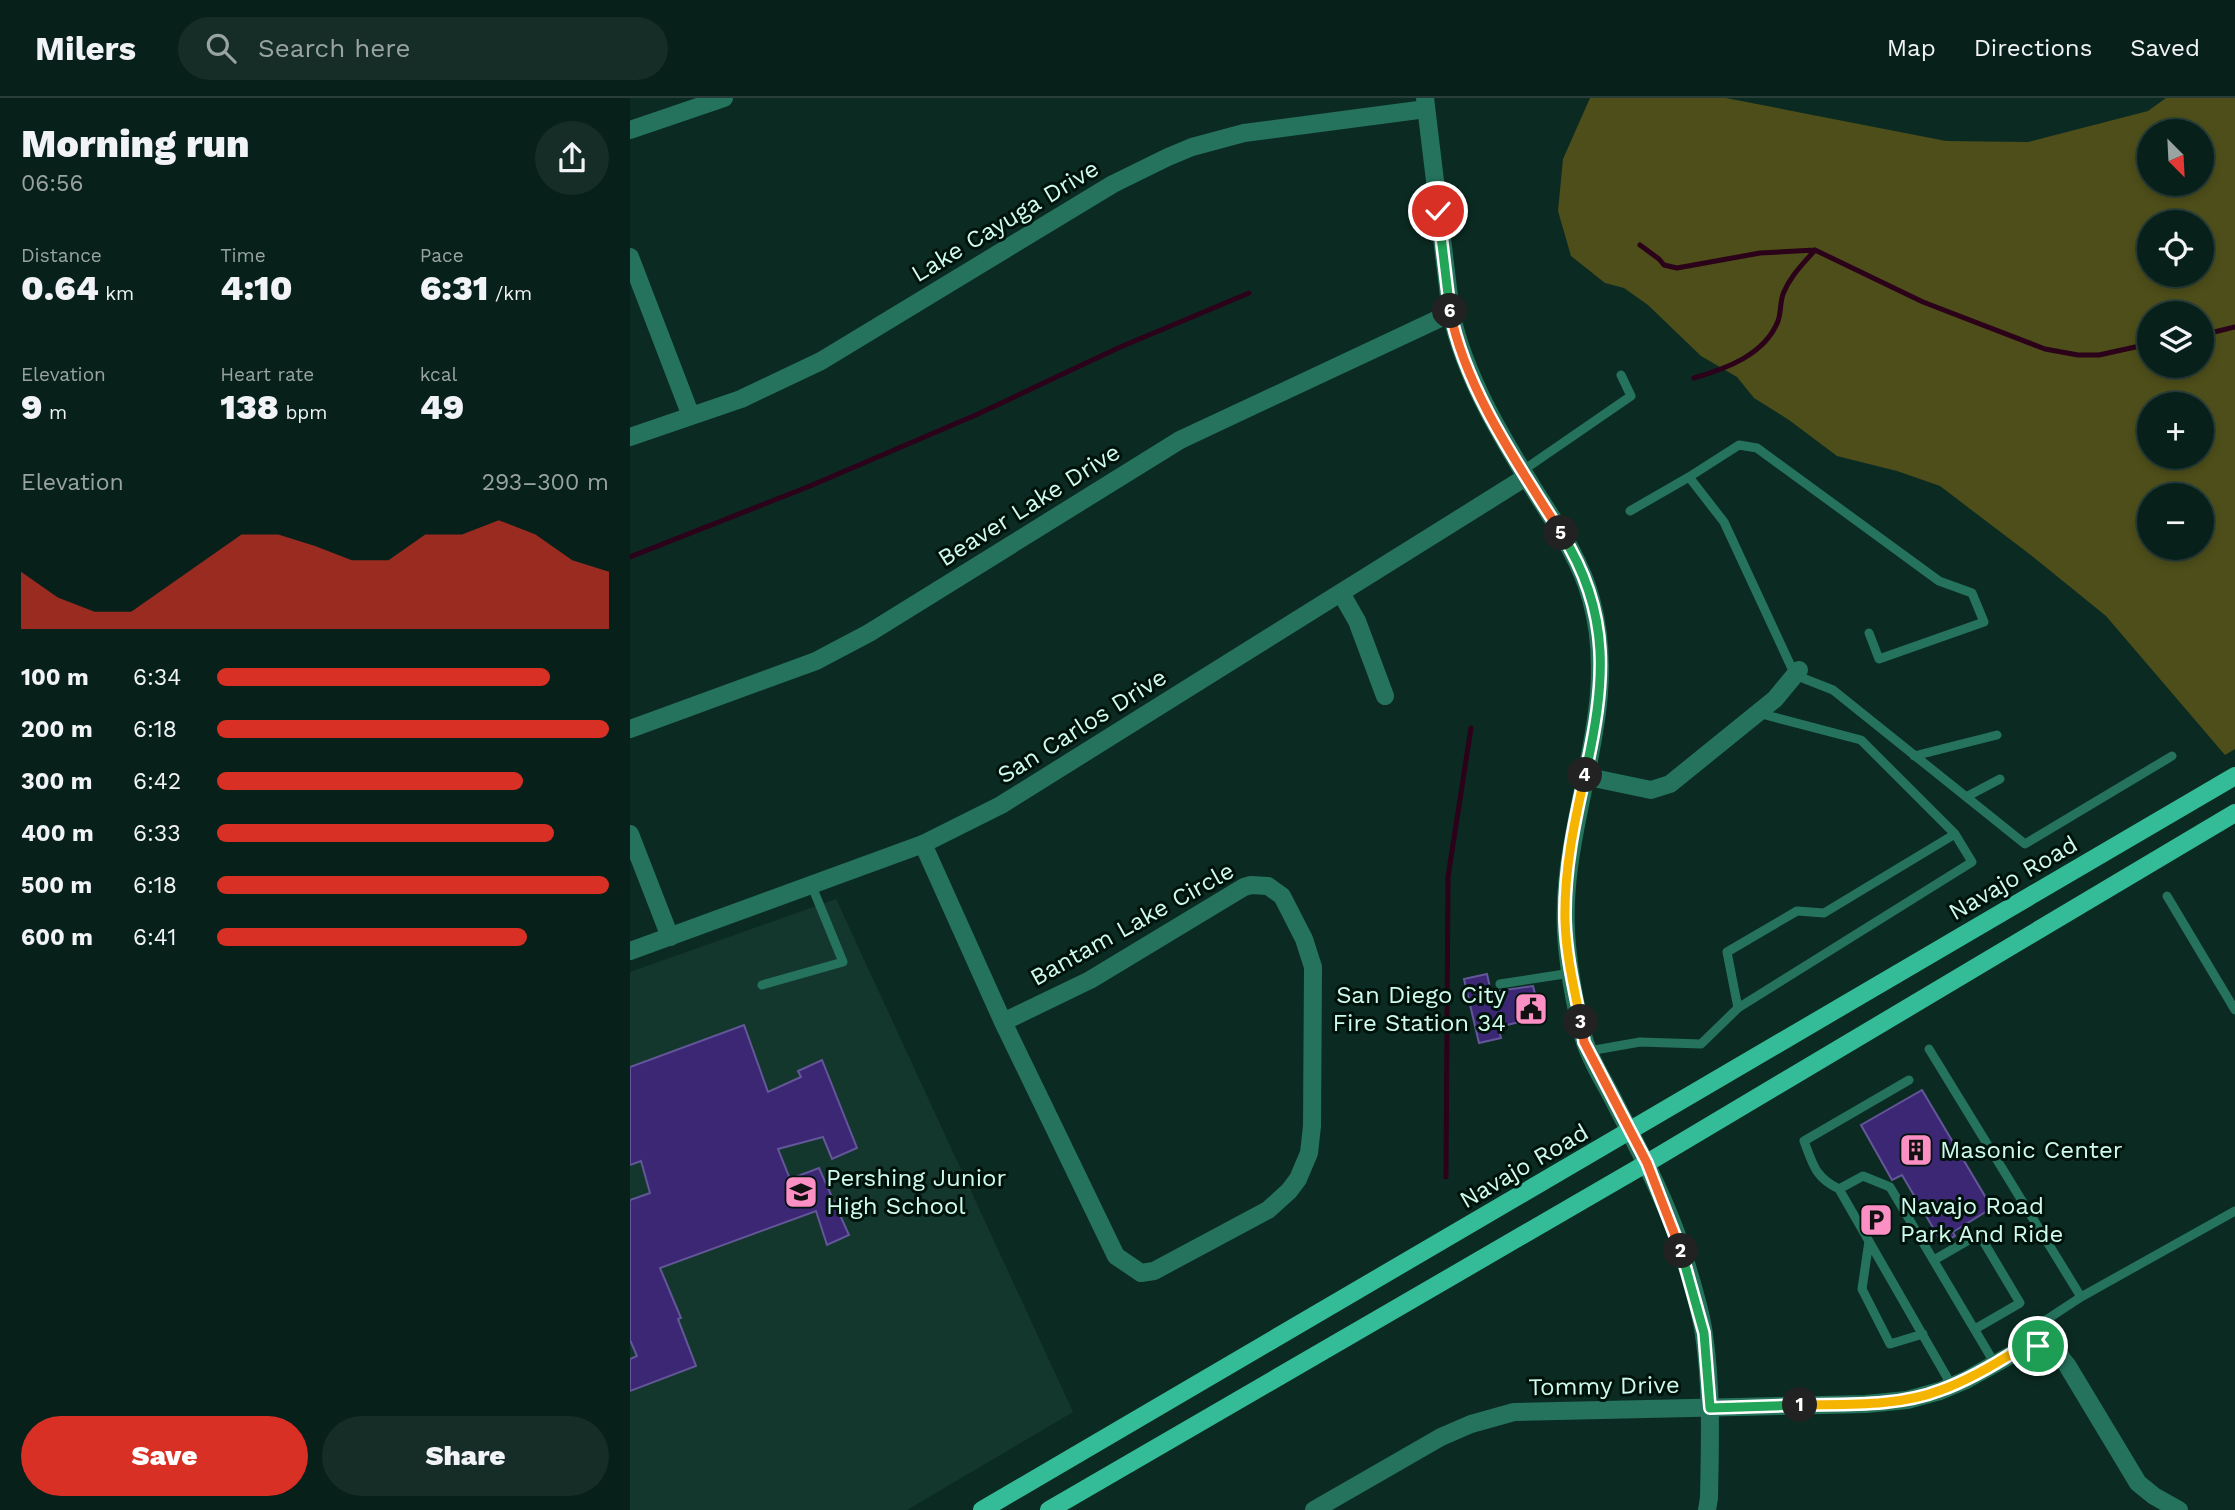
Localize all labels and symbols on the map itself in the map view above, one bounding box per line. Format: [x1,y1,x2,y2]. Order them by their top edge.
north arrow [2137,119,2214,196]
street label: Lake Cayuga Drive [906,154,1104,288]
pin [1408,181,1468,241]
pin: 6 [1432,294,1468,328]
street label: Beaver Lake Drive [933,438,1125,572]
pin: 5 [1544,516,1578,550]
street label: San Carlos Drive [992,663,1172,789]
pin: 4 [1567,758,1602,792]
street label: Navajo Road [1944,830,2082,926]
street label: Bantam Lake Circle [1025,856,1239,992]
place label: San Diego City Fire Station 34 [1332,981,1507,1037]
public building icon: San Diego City Fire Station 34 [1512,990,1550,1028]
pin: 3 [1564,1004,1598,1040]
street label: Navajo Road [1455,1118,1593,1214]
building icon: Masonic Center [1897,1131,1935,1169]
place label: Masonic Center [1940,1136,2123,1164]
place label: Pershing Junior High School [826,1164,1006,1220]
school or university icon: Pershing Junior High School [782,1173,820,1211]
place label: Navajo Road Park And Ride [1900,1192,2063,1248]
parking icon: Navajo Road Park And Ride [1857,1201,1895,1239]
pin: 2 [1664,1234,1698,1268]
pin [2008,1316,2068,1376]
street label: Tommy Drive [1528,1371,1680,1401]
pin: 1 [1782,1388,1818,1422]

